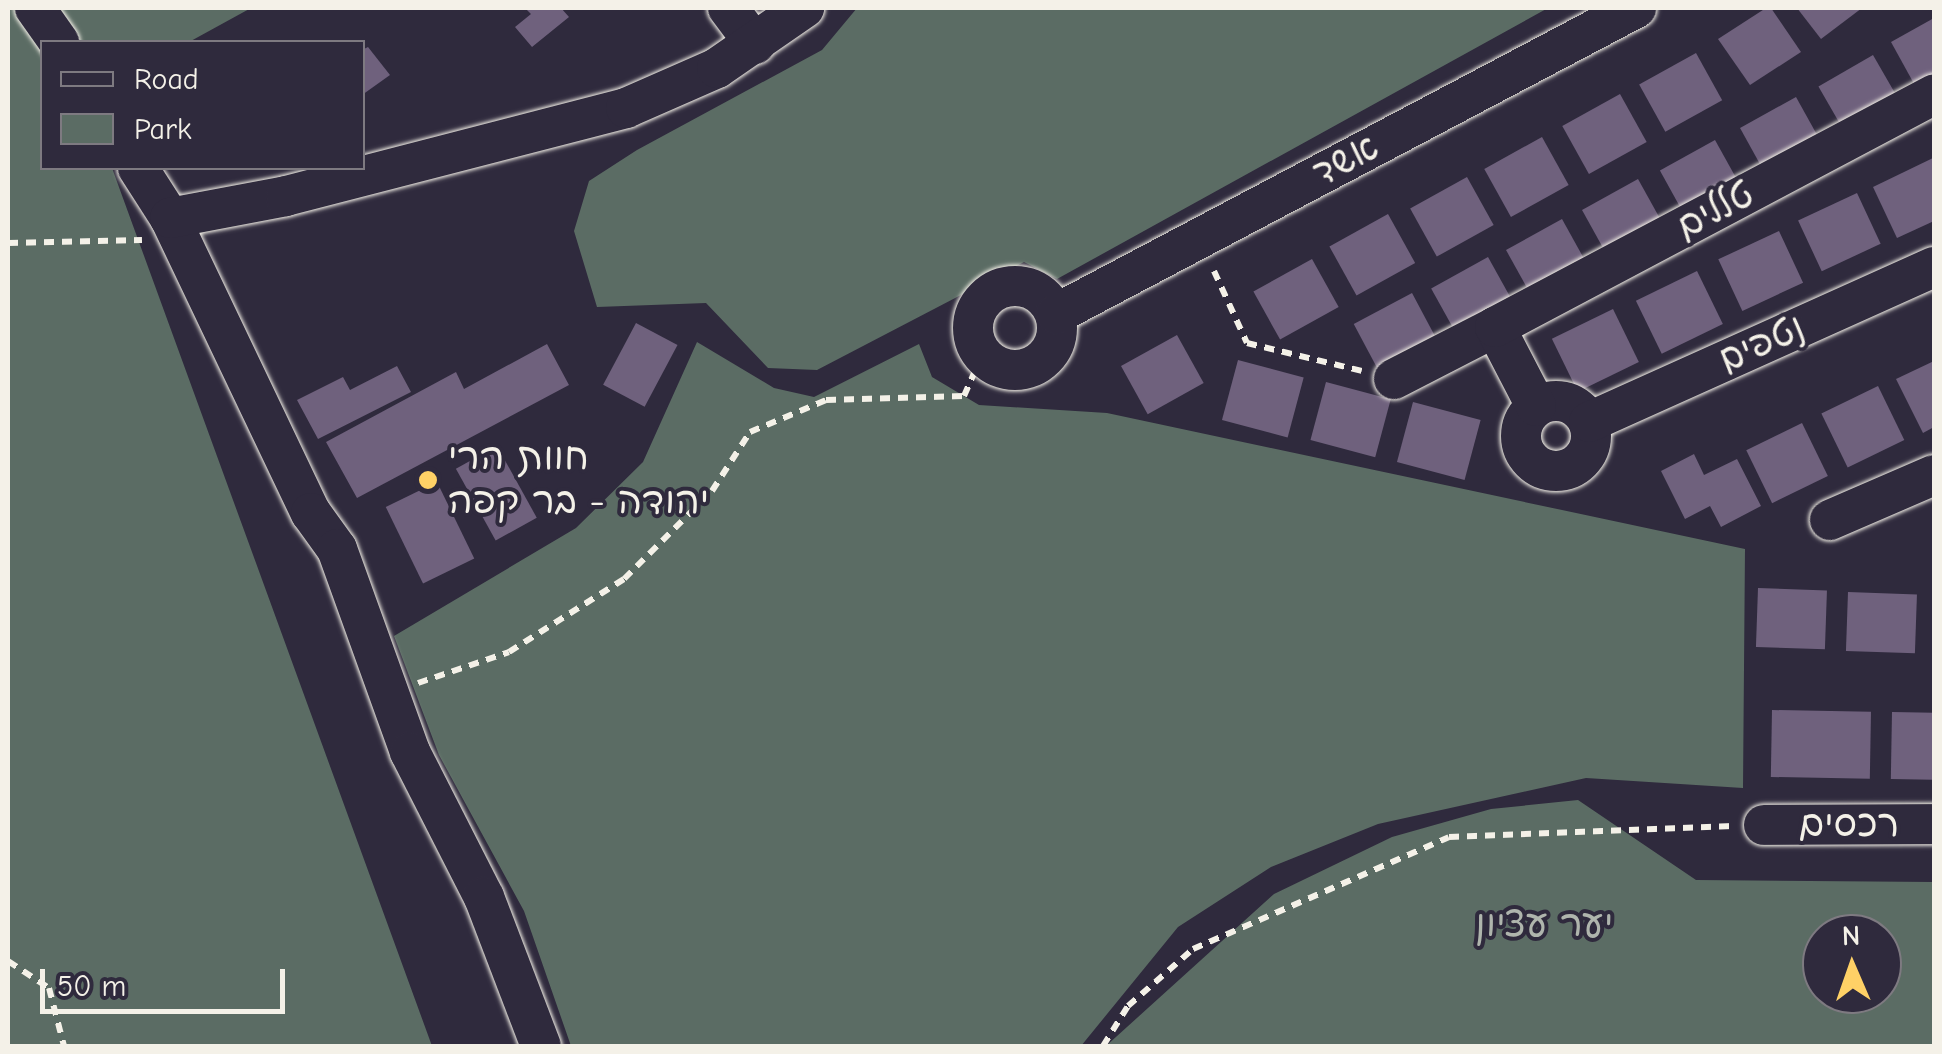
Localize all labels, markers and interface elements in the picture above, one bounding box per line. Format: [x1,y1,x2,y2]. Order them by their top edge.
legend [40,40,365,170]
text: Road [134,62,199,97]
text: Park [134,112,191,147]
street label: אשד [1305,125,1387,197]
street label: טללים [1668,172,1762,250]
street label: נטפים [1712,305,1812,383]
place label: חוות הרי יהודה - בר קפה [448,435,709,524]
marker: חוות הרי יהודה - בר קפה [417,469,439,491]
street label: רכסים [1799,802,1899,848]
park label: יער עציון [1475,902,1613,948]
north arrow [1802,914,1902,1014]
text: N [1841,920,1861,952]
scale bar [45,949,290,1011]
text: 50 m [57,969,126,1004]

